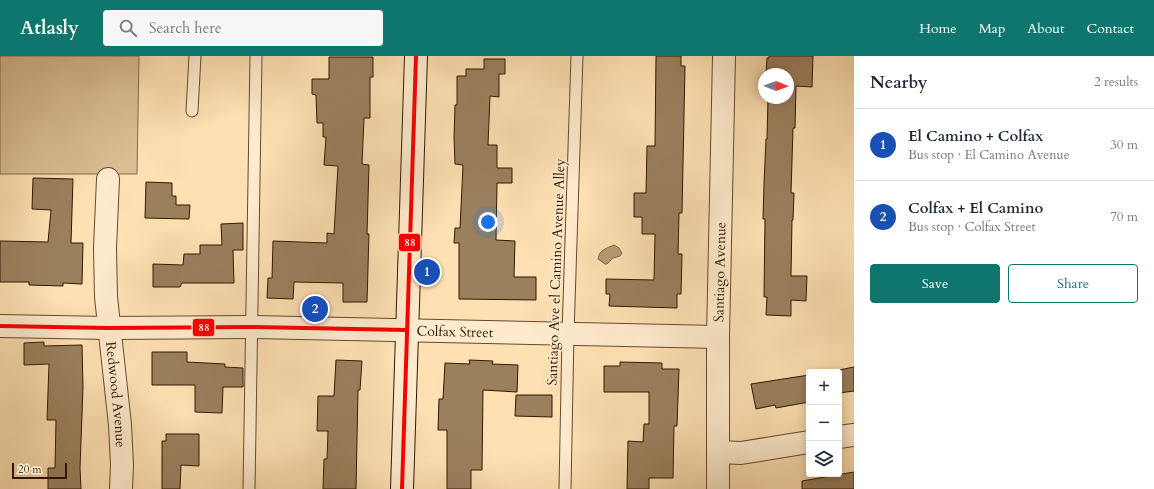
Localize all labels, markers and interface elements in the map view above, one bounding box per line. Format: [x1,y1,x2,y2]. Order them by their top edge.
search box [103,10,383,46]
text: Atlasly [20,15,79,41]
icon: search [117,17,139,39]
text: Search here [149,18,222,38]
text: Home [919,19,957,38]
text: Map [979,19,1005,38]
text: About [1027,19,1064,38]
text: Contact [1086,19,1134,38]
north arrow [758,68,794,104]
text: Nearby [870,71,927,94]
text: 2 results [1094,73,1138,91]
text: El Camino + Colfax [908,126,1043,146]
text: 1 [880,136,886,154]
text: 30 m [1110,136,1138,154]
text: Bus stop · El Camino Avenue [908,146,1070,164]
street label: Santiago Ave el Camino Avenue Alley [543,158,569,386]
text: Colfax + El Camino [908,198,1043,218]
text: 2 [880,208,886,226]
text: 70 m [1110,208,1138,226]
your location [478,212,498,232]
text: Bus stop · Colfax Street [908,218,1036,236]
street label: Santiago Avenue [709,222,730,322]
line badge: 88 [398,233,421,252]
text: 88 [404,235,416,250]
pin: 1 [414,257,440,287]
button: Save [870,264,1000,303]
button: Share [1008,264,1138,303]
pin: 2 [302,294,328,324]
line badge: 88 [192,318,215,337]
text: 88 [198,320,210,335]
street label: Colfax Street [416,321,494,342]
street label: Redwood Avenue [101,340,131,448]
map controls [806,369,842,477]
button: + [806,369,842,405]
button: − [806,405,842,441]
button: layers [806,441,842,477]
scale bar [12,461,67,480]
text: 20 m [18,462,42,477]

